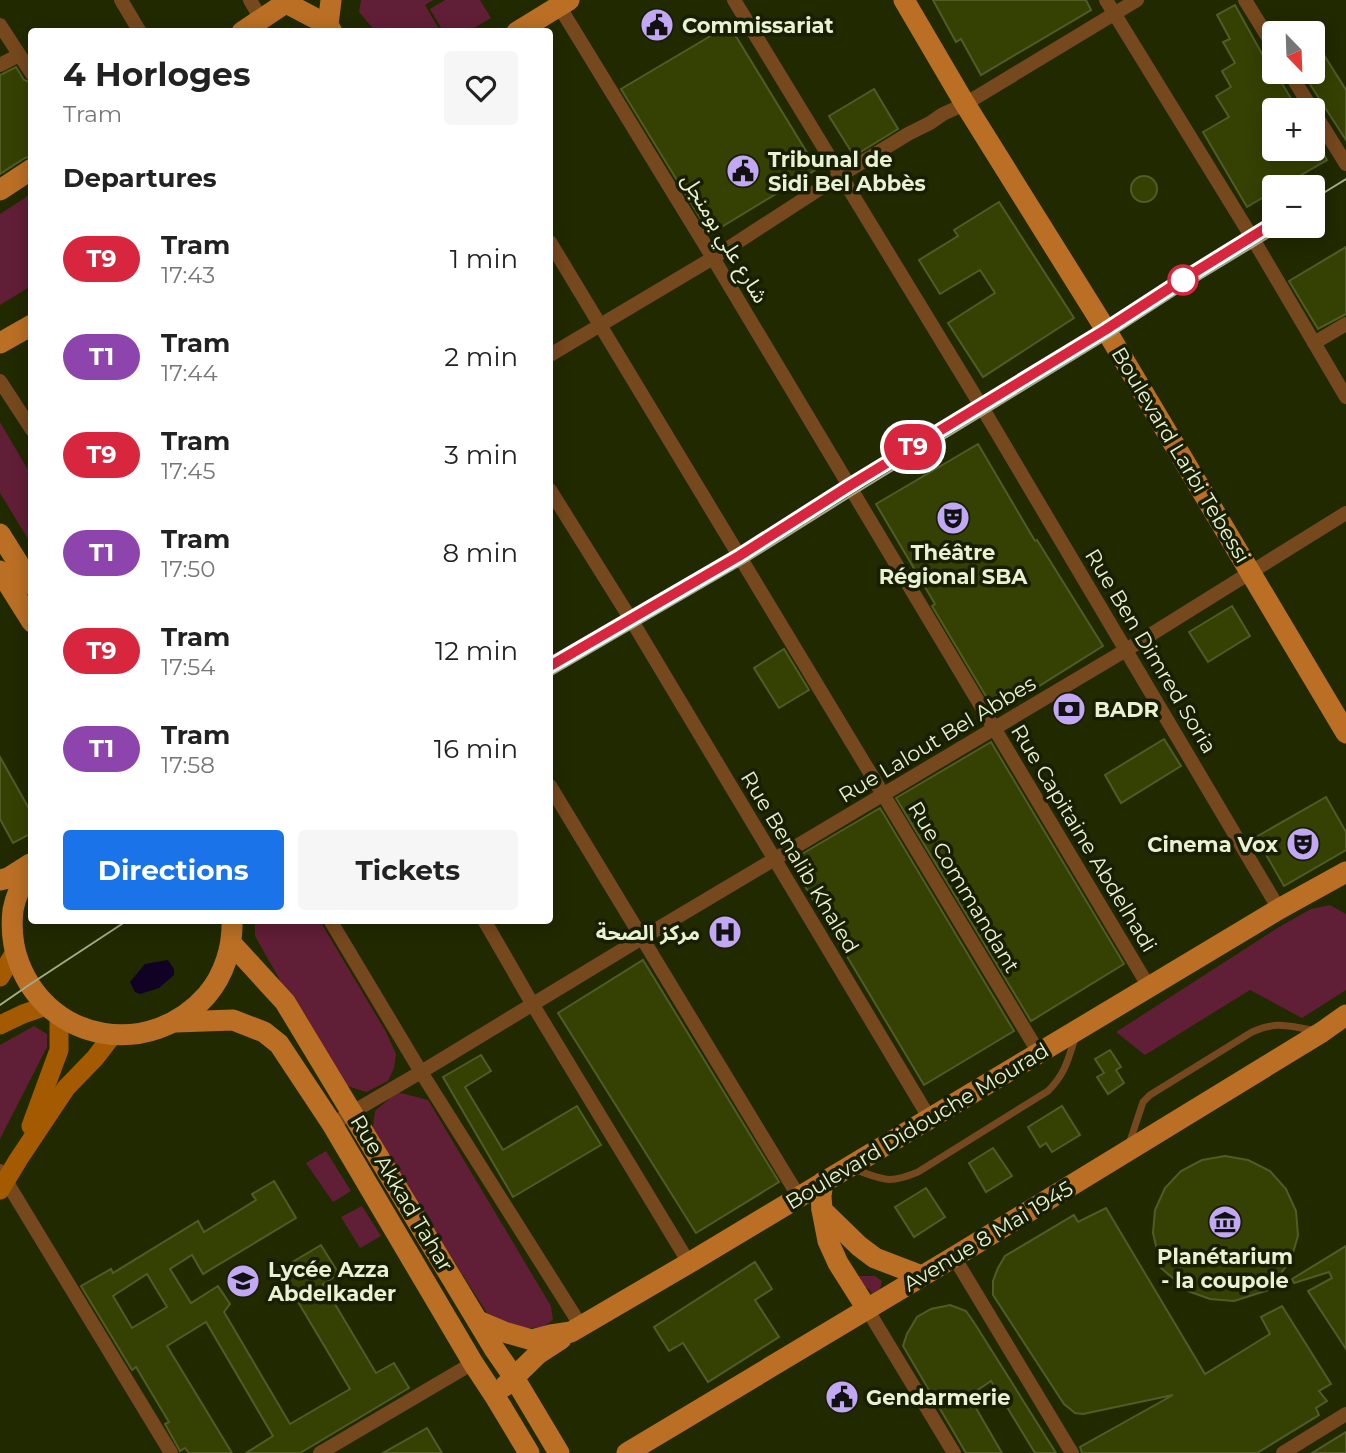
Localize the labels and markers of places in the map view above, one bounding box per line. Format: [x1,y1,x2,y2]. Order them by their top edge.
public building icon: Commissariat [638,6,676,44]
place label: Commissariat [682,13,834,38]
place label: Tribunal de Sidi Bel Abbès [768,147,926,196]
public building icon: Tribunal de Sidi Bel Abbès [724,152,762,190]
unlabelled marker [1168,265,1198,295]
theatre icon: Théâtre Régional SBA [934,499,972,537]
place label: Théâtre Régional SBA [879,540,1028,589]
bank icon: BADR [1050,690,1088,728]
place label: BADR [1094,697,1159,722]
theatre icon: Cinema Vox [1284,825,1322,863]
place label: Cinema Vox [1147,832,1278,857]
hospital icon: مركز الصحة [706,913,744,951]
place label: مركز الصحة [596,920,700,945]
museum icon: Planétarium - la coupole [1206,1203,1244,1241]
place label: Planétarium - la coupole [1157,1244,1293,1293]
place label: Lycée Azza Abdelkader [267,1257,396,1306]
school or university icon: Lycée Azza Abdelkader [224,1262,262,1300]
public building icon: Gendarmerie [823,1378,861,1416]
place label: Gendarmerie [866,1385,1010,1410]

